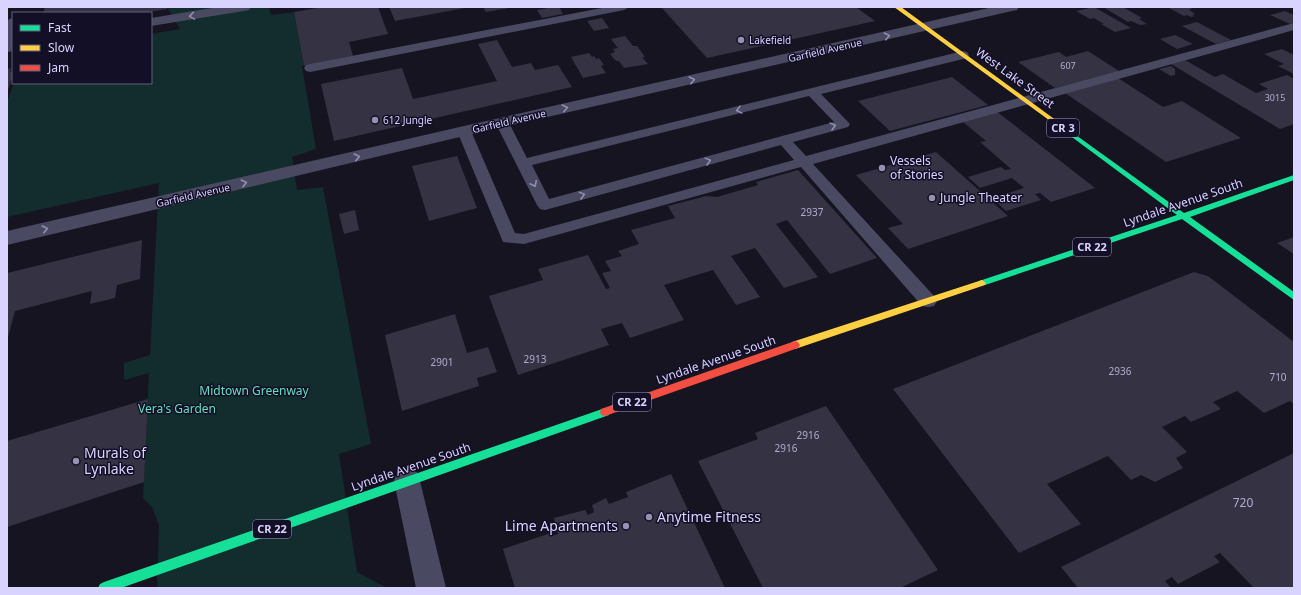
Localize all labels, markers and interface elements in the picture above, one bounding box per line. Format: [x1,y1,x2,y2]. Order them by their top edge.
one-way arrow [189,11,195,19]
legend [12,12,152,84]
text: Fast [48,19,72,36]
one-way arrow [884,32,890,40]
place label: Lakefield [749,33,791,47]
marker: Lakefield [736,35,746,45]
street label: Garfield Avenue [787,35,864,65]
text: Slow [48,39,75,56]
street label: West Lake Street [972,43,1059,112]
text: Jam [47,59,69,76]
house number: 607 [1060,59,1076,72]
one-way arrow [689,76,695,84]
house number: 3015 [1265,91,1285,104]
one-way arrow [562,105,568,113]
one-way arrow [736,105,742,113]
street label: Garfield Avenue [471,106,548,136]
place label: 612 Jungle [383,113,433,127]
marker: 612 Jungle [370,115,380,125]
road number: CR 3 [1047,119,1079,137]
one-way arrow [830,123,837,131]
place label: Vessels of Stories [890,152,944,183]
one-way arrow [353,153,360,161]
one-way arrow [704,157,711,166]
marker: Vessels of Stories [877,163,887,173]
street label: Lyndale Avenue South [1121,174,1245,231]
one-way arrow [241,179,248,188]
street label: Garfield Avenue [155,180,232,210]
one-way arrow [529,180,537,187]
place label: Jungle Theater [939,189,1022,206]
one-way arrow [579,191,586,200]
marker: Jungle Theater [927,193,937,203]
house number: 2937 [801,205,824,219]
one-way arrow [42,226,48,234]
road number: CR 22 [1073,238,1111,256]
street label: Lyndale Avenue South [654,331,778,388]
house number: 2913 [524,352,547,366]
house number: 2901 [431,355,453,369]
house number: 2936 [1109,364,1132,378]
house number: 710 [1269,370,1287,384]
park label: Midtown Greenway [199,382,310,399]
road number: CR 22 [613,393,651,411]
park label: Vera's Garden [138,400,216,417]
house number: 2916 [797,428,820,442]
street label: Lyndale Avenue South [349,438,473,495]
house number: 2916 [775,441,798,455]
place label: Murals of Lynlake [84,443,147,478]
marker: Murals of Lynlake [71,456,81,466]
house number: 720 [1233,494,1253,511]
place label: Anytime Fitness [657,507,761,526]
marker: Anytime Fitness [644,512,654,522]
place label: Lime Apartments [505,516,618,535]
road number: CR 22 [253,520,291,538]
marker: Lime Apartments [621,521,631,531]

